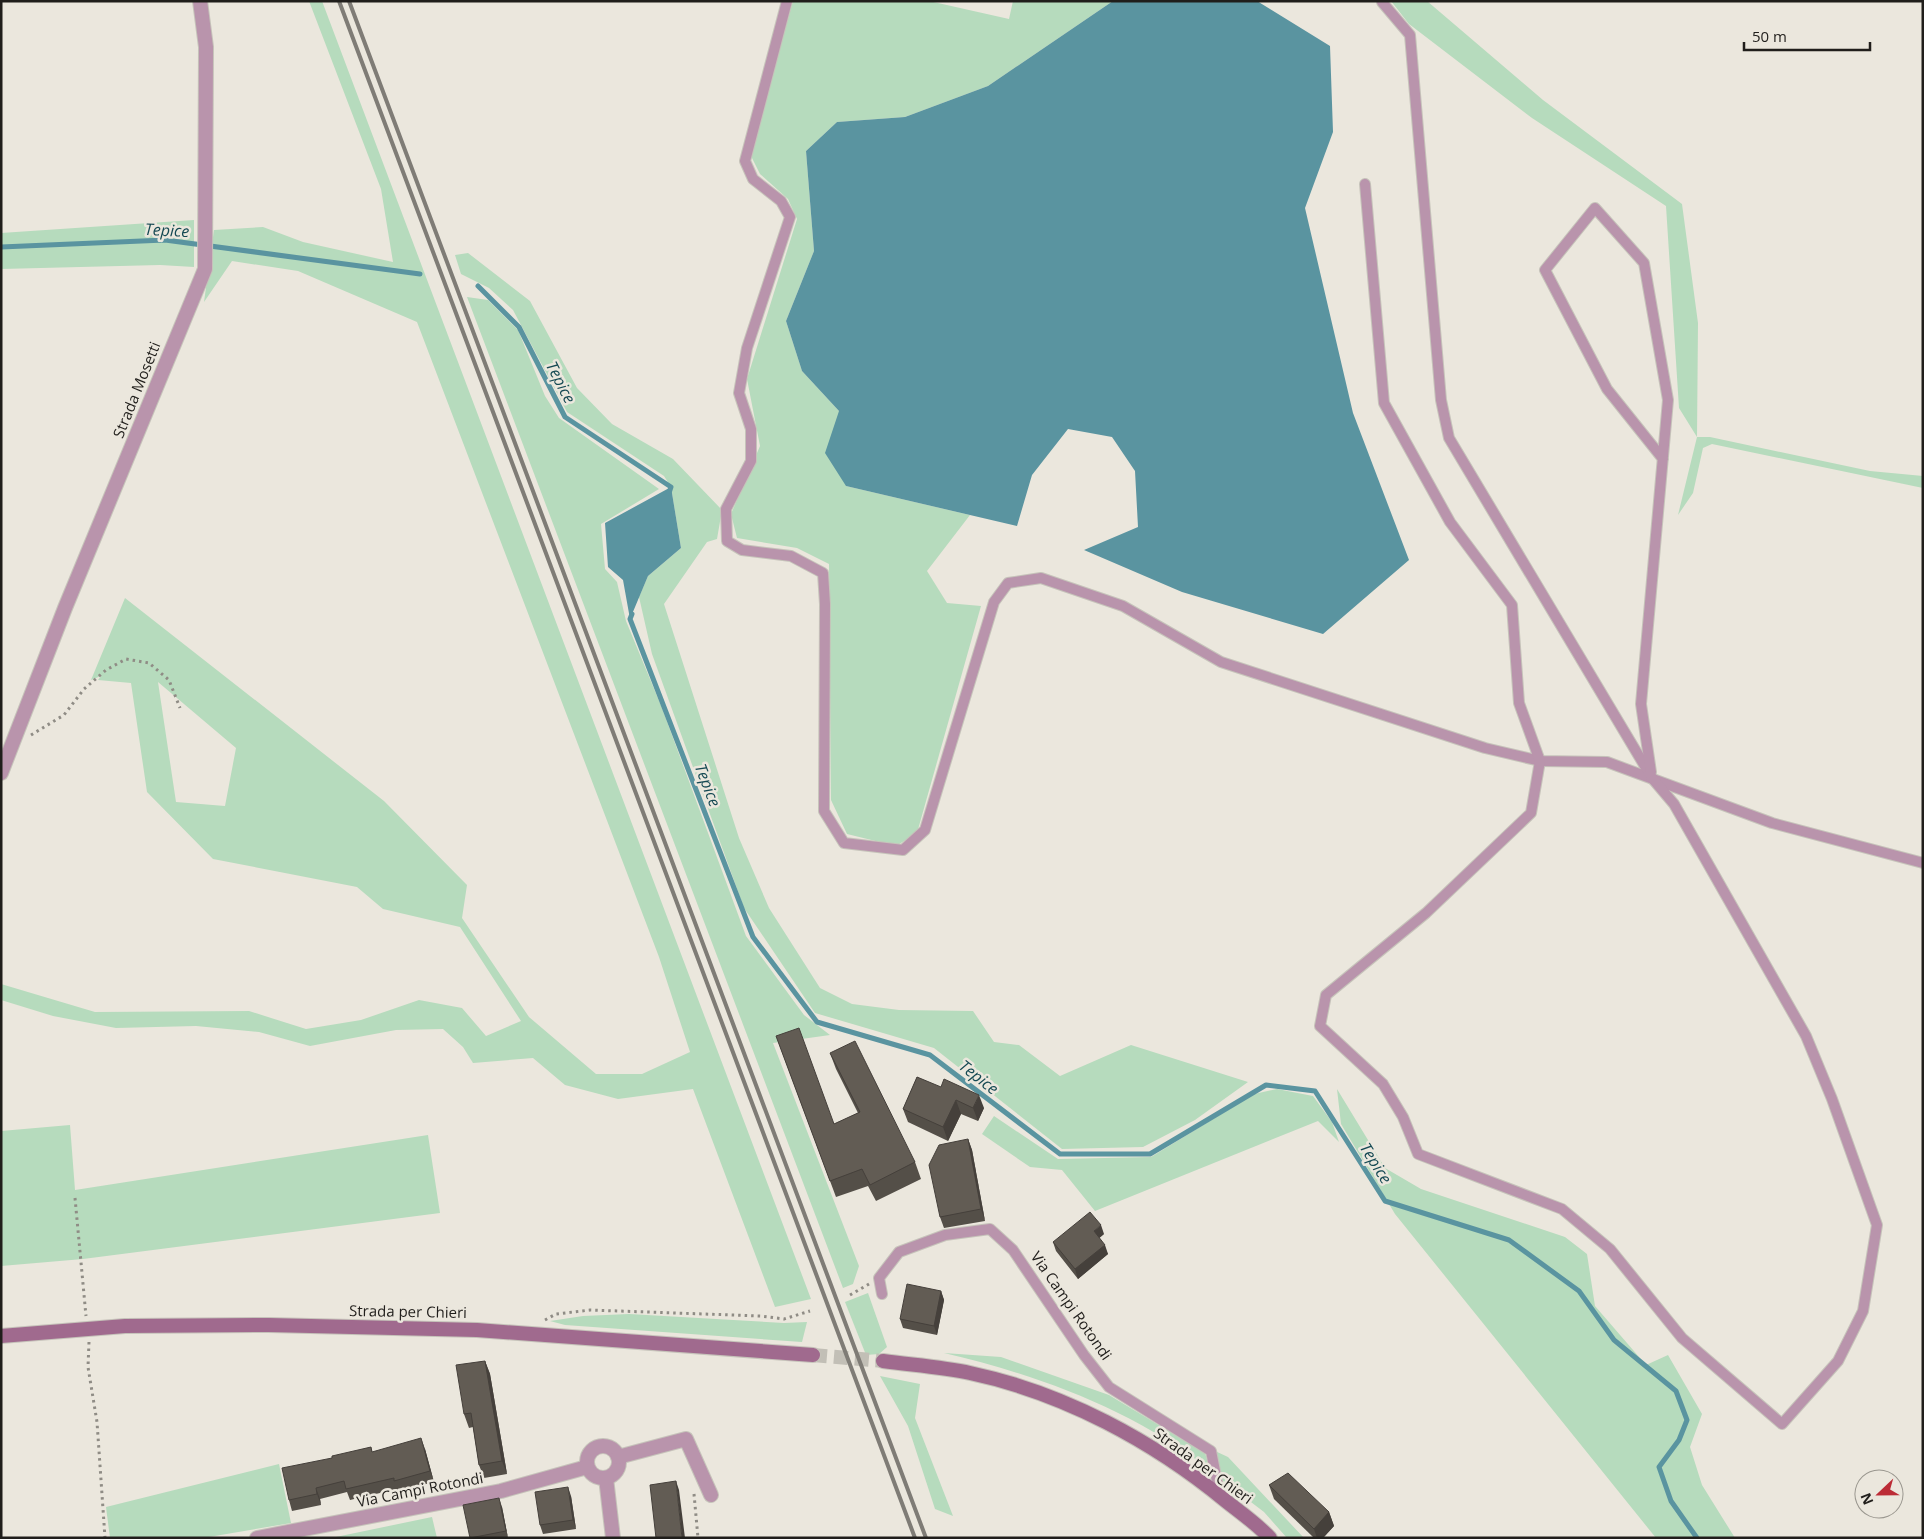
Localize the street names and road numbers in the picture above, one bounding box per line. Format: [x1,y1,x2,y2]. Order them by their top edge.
street label: Strada Mosetti [108,339,164,441]
street label: Via Campi Rotondi [1027,1247,1117,1364]
street label: Strada per Chieri [349,1300,467,1322]
street label: Strada per Chieri [1150,1422,1257,1508]
street label: Via Campi Rotondi [355,1467,485,1511]

